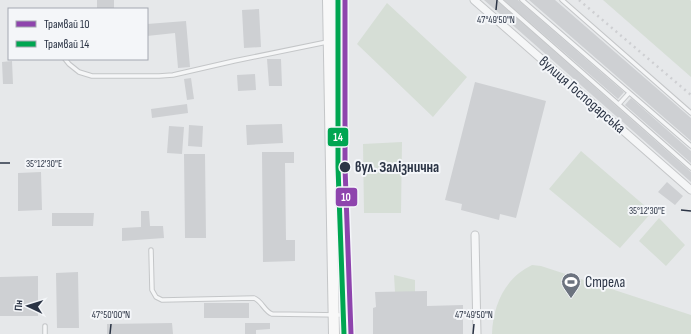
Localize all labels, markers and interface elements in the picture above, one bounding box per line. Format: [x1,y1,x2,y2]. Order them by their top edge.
legend [8,8,148,60]
text: 47°49'50"N [477,14,515,26]
text: Трамвай 10 [44,17,90,32]
text: Трамвай 14 [44,37,89,52]
street label: вулиця Господарська [535,52,629,138]
line badge: 14 [327,127,349,147]
text: 14 [333,131,343,144]
text: 35°12'30"E [26,158,62,170]
place label: вул. Залізнична [355,158,439,177]
marker: вул. Залізнична [338,160,352,174]
line badge: 10 [335,187,358,207]
text: 10 [341,191,351,204]
text: 35°12'30"E [629,205,665,217]
sports icon: Стрела [560,271,582,299]
place label: Стрела [585,273,626,292]
north arrow [8,286,48,326]
text: Пн [12,299,25,311]
text: 47°50'00"N [92,309,130,321]
text: 47°49'50"N [455,309,493,321]

